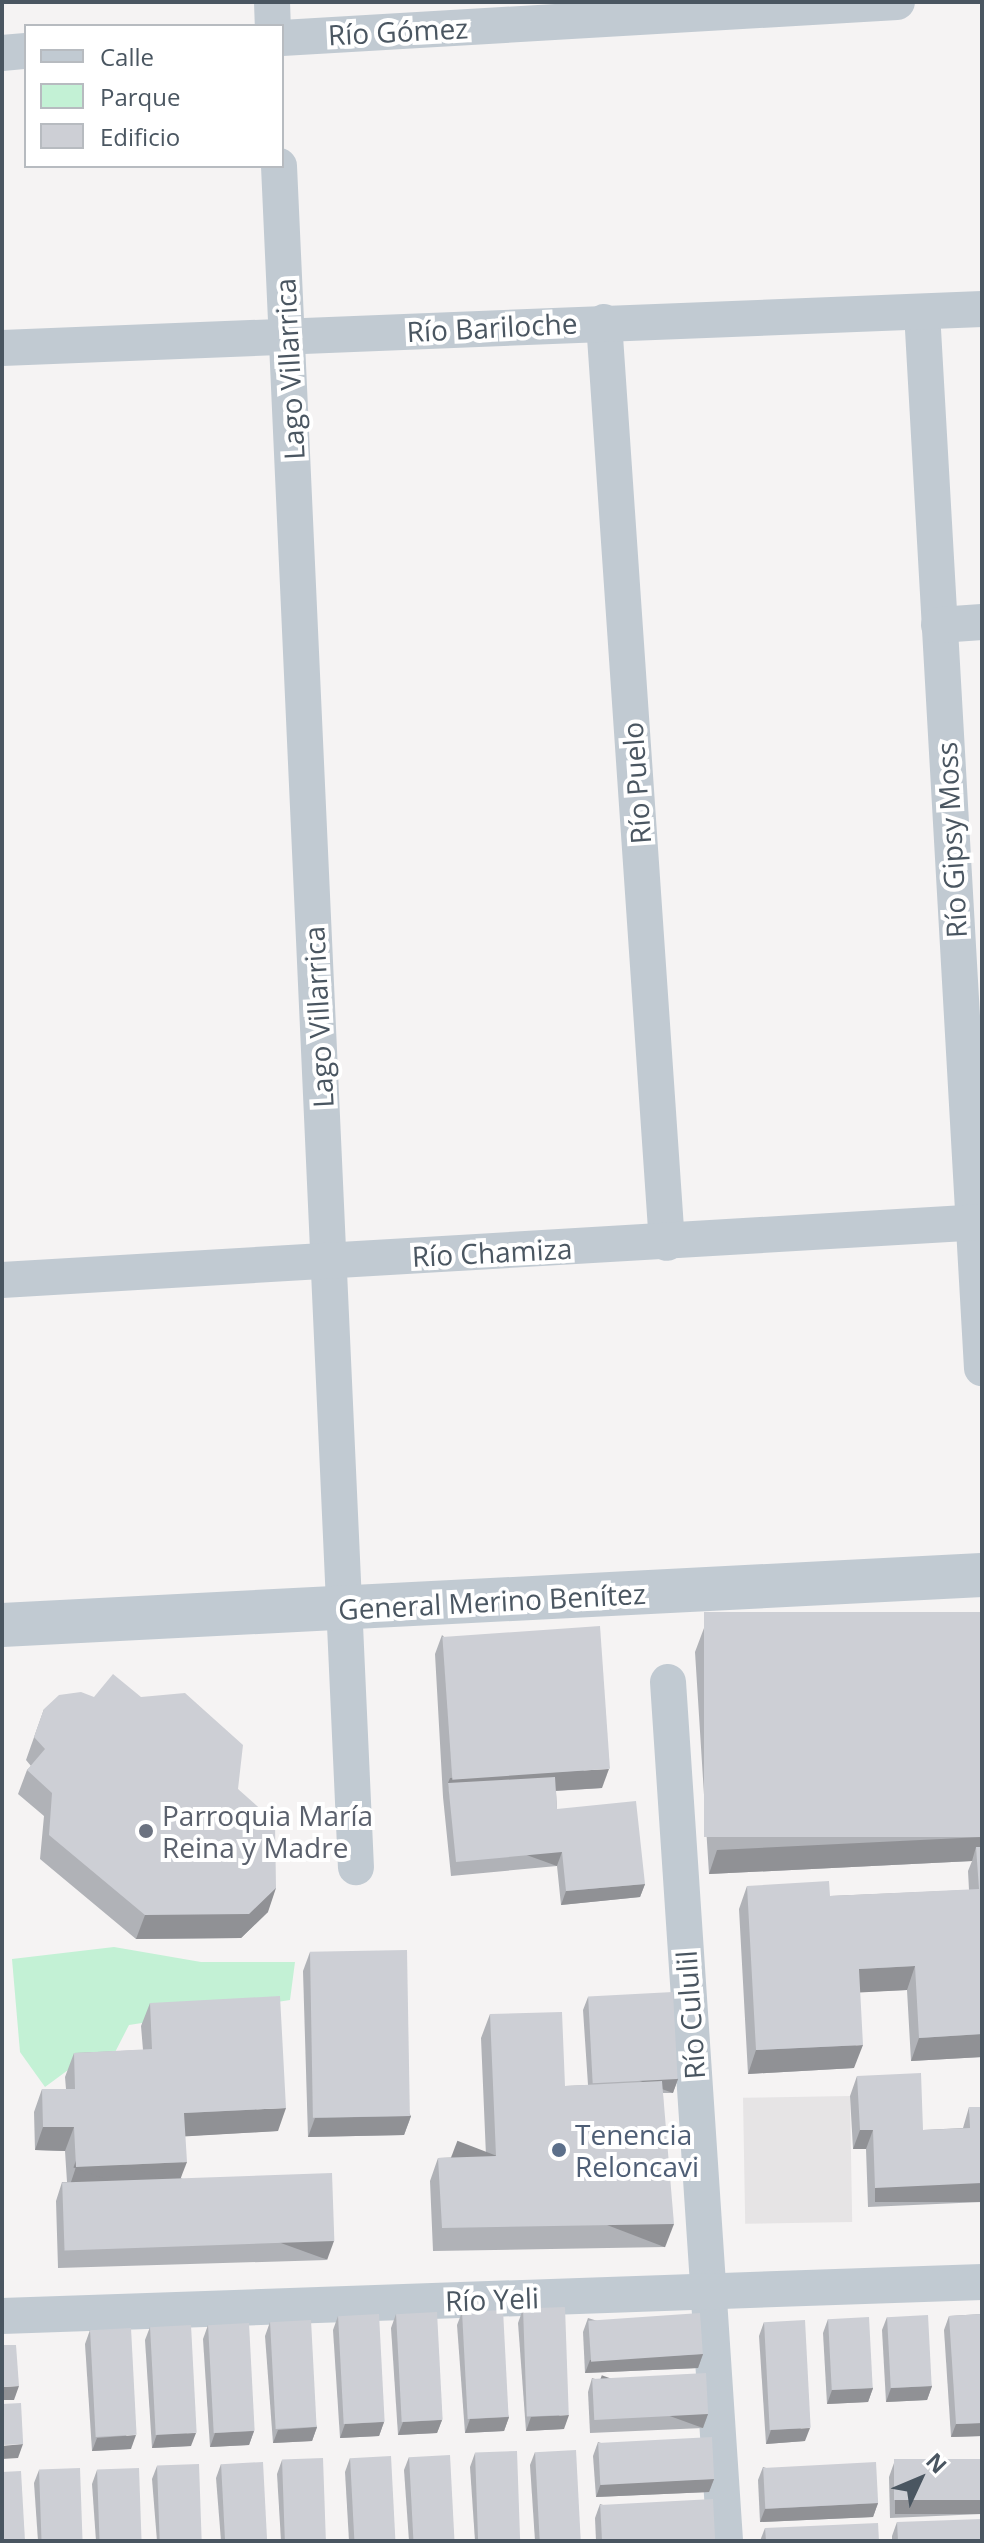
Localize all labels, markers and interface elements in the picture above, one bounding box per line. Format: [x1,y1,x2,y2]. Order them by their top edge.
street label: Río Gómez [327,11,469,51]
legend [24,24,284,168]
text: Calle [100,40,154,73]
text: Parque [100,80,180,113]
text: Edificio [100,120,180,153]
street label: Lago Villarrica [267,277,311,461]
street label: Río Bariloche [406,306,578,348]
street label: Río Puelo [615,721,657,845]
street label: Río Gipsy Moss [929,741,973,939]
street label: Lago Villarrica [296,925,340,1109]
street label: Río Chamiza [411,1231,573,1273]
street label: General Merino Benítez [337,1576,647,1626]
place label: Parroquia María Reina y Madre [162,1798,373,1864]
marker: Parroquia María Reina y Madre [137,1822,155,1840]
street label: Río Cululil [669,1950,711,2080]
place label: Tenencia Reloncavi [575,2117,699,2183]
marker: Tenencia Reloncavi [550,2141,568,2159]
street label: Río Yeli [444,2281,540,2317]
north arrow [880,2439,960,2519]
text: N [920,2445,954,2479]

